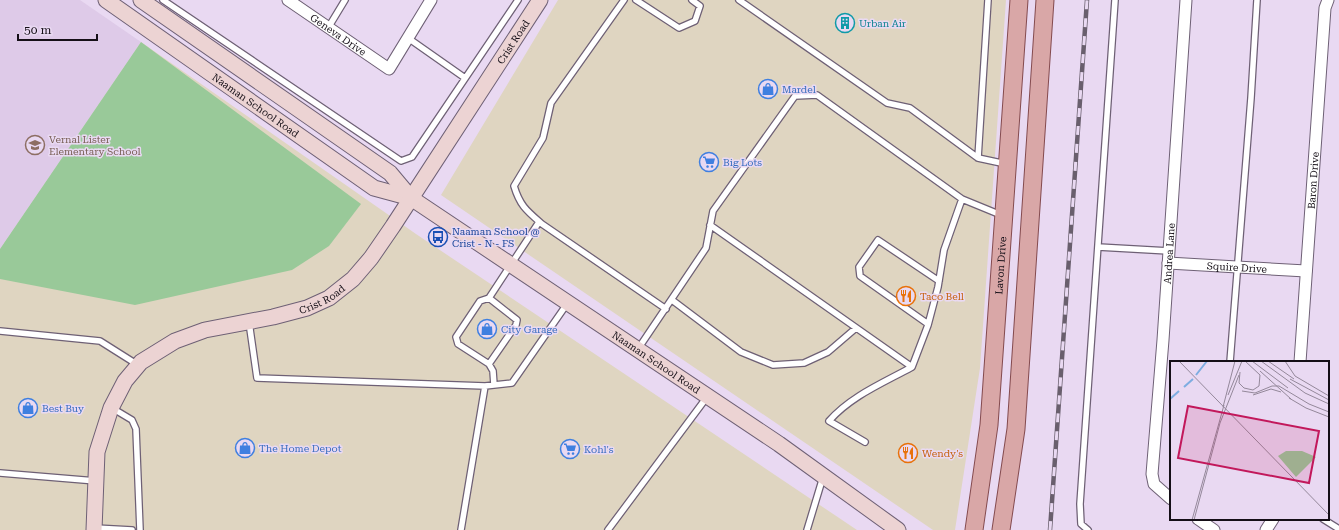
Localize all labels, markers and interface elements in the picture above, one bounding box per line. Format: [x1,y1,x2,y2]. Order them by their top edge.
street label: Geneva Drive [308,12,369,58]
building icon: Urban Air [834,12,856,34]
scale bar [18,16,97,42]
street label: Crist Road [495,17,532,66]
place label: Urban Air [859,18,906,29]
text: 50 m [24,23,51,37]
street label: Naaman School Road [210,71,302,140]
shop icon: Mardel [757,78,779,100]
place label: Mardel [782,84,816,95]
school or university icon: Vernal Lister Elementary School [24,134,46,156]
place label: Vernal Lister Elementary School [49,134,141,157]
supermarket icon: Big Lots [698,151,720,173]
street label: Baron Drive [1305,151,1320,209]
place label: Big Lots [723,157,762,168]
street label: Andrea Lane [1161,222,1176,284]
bus stop icon: Naaman School @ Crist - N - FS [427,226,449,248]
place label: Naaman School @ Crist - N - FS [452,226,540,249]
street label: Lavon Drive [993,235,1008,295]
street label: Squire Drive [1206,260,1268,274]
street label: Crist Road [298,282,347,315]
restaurant icon: Taco Bell [895,285,917,307]
place label: Taco Bell [920,291,964,302]
shop icon: City Garage [476,318,498,340]
place label: City Garage [501,324,558,335]
street label: Naaman School Road [610,329,703,396]
inset map [1170,361,1329,520]
shop icon: Best Buy [17,397,39,419]
place label: Best Buy [42,403,84,414]
shop icon: The Home Depot [234,437,256,459]
supermarket icon: Kohl's [559,438,581,460]
restaurant icon: Wendy's [897,442,919,464]
place label: The Home Depot [259,443,342,454]
place label: Kohl's [584,444,614,455]
place label: Wendy's [922,448,963,459]

